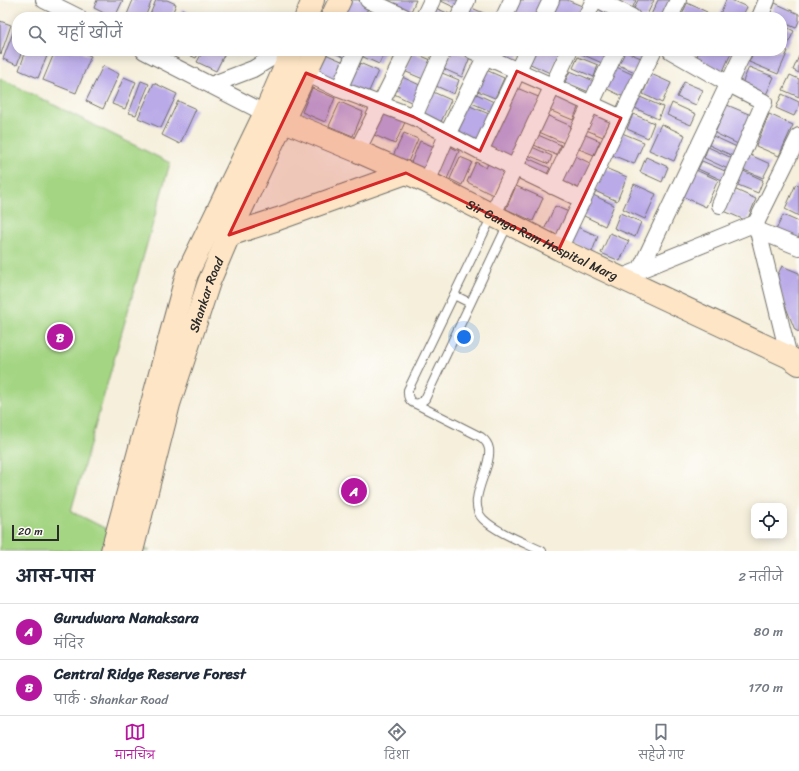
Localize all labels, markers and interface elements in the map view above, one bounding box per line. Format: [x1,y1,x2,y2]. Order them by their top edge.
search box [12,12,787,56]
text: यहाँ खोजें [58,20,123,46]
icon: search [26,23,48,45]
street label: Sir Ganga Ram Hospital Marg [462,193,622,287]
street label: Shankar Road [182,252,231,335]
pin: B [47,322,73,352]
your location [454,327,474,347]
pin: A [341,476,367,506]
map controls [751,503,787,539]
button: locate [751,503,787,539]
text: 20 m [18,522,43,541]
scale bar [12,523,59,542]
text: आस-पास [16,561,95,591]
text: 2 नतीजे [738,565,783,588]
text: Gurudwara Nanaksara [54,605,199,631]
text: A [25,620,33,643]
text: 80 m [754,620,783,643]
text: मंदिर [54,632,84,655]
text: Central Ridge Reserve Forest [54,661,246,687]
text: B [25,676,33,699]
text: 170 m [748,676,783,699]
text: पार्क · Shankar Road [54,688,168,711]
tab: मानचित्र [115,721,155,767]
tab: दिशा [384,721,409,767]
tab: सहेजे गए [639,721,684,767]

